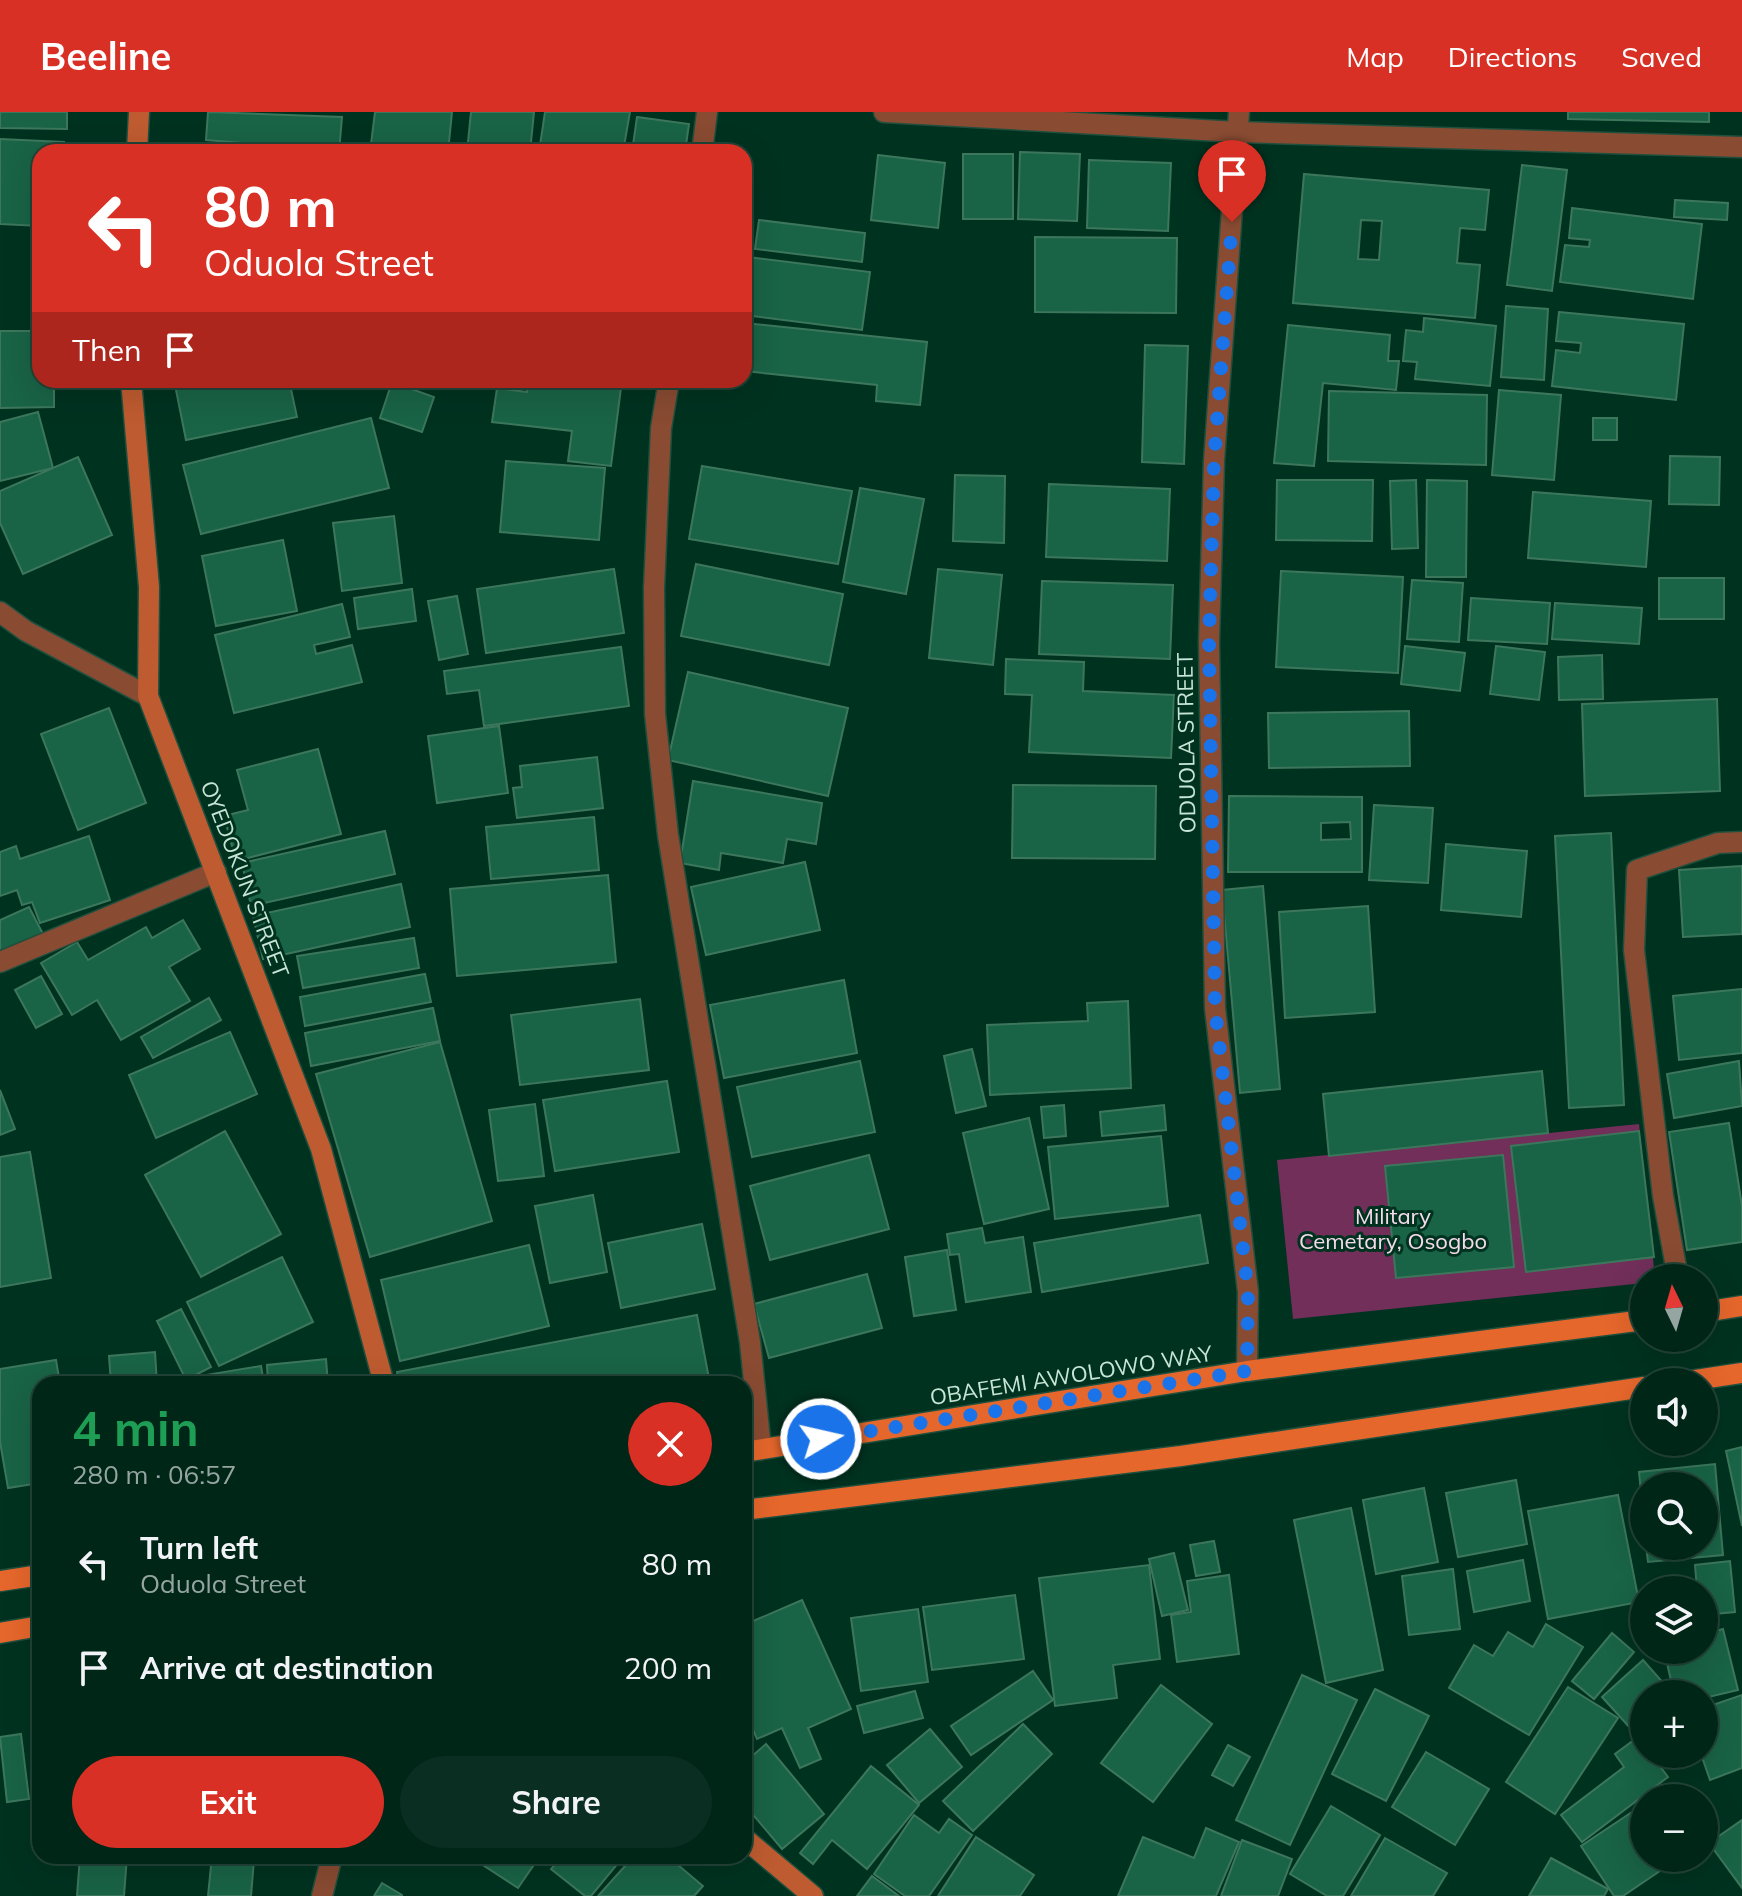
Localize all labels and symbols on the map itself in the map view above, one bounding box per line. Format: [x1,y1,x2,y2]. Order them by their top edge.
pin [1198,140,1266,222]
street label: ODUOLA STREET [1170,652,1202,834]
street label: OYEDOKUN STREET [195,777,295,981]
park label: Military Cemetary, Osogbo [1299,1202,1487,1255]
north arrow [1630,1264,1718,1352]
street label: OBAFEMI AWOLOWO WAY [928,1339,1215,1411]
position arrow [779,1397,863,1481]

